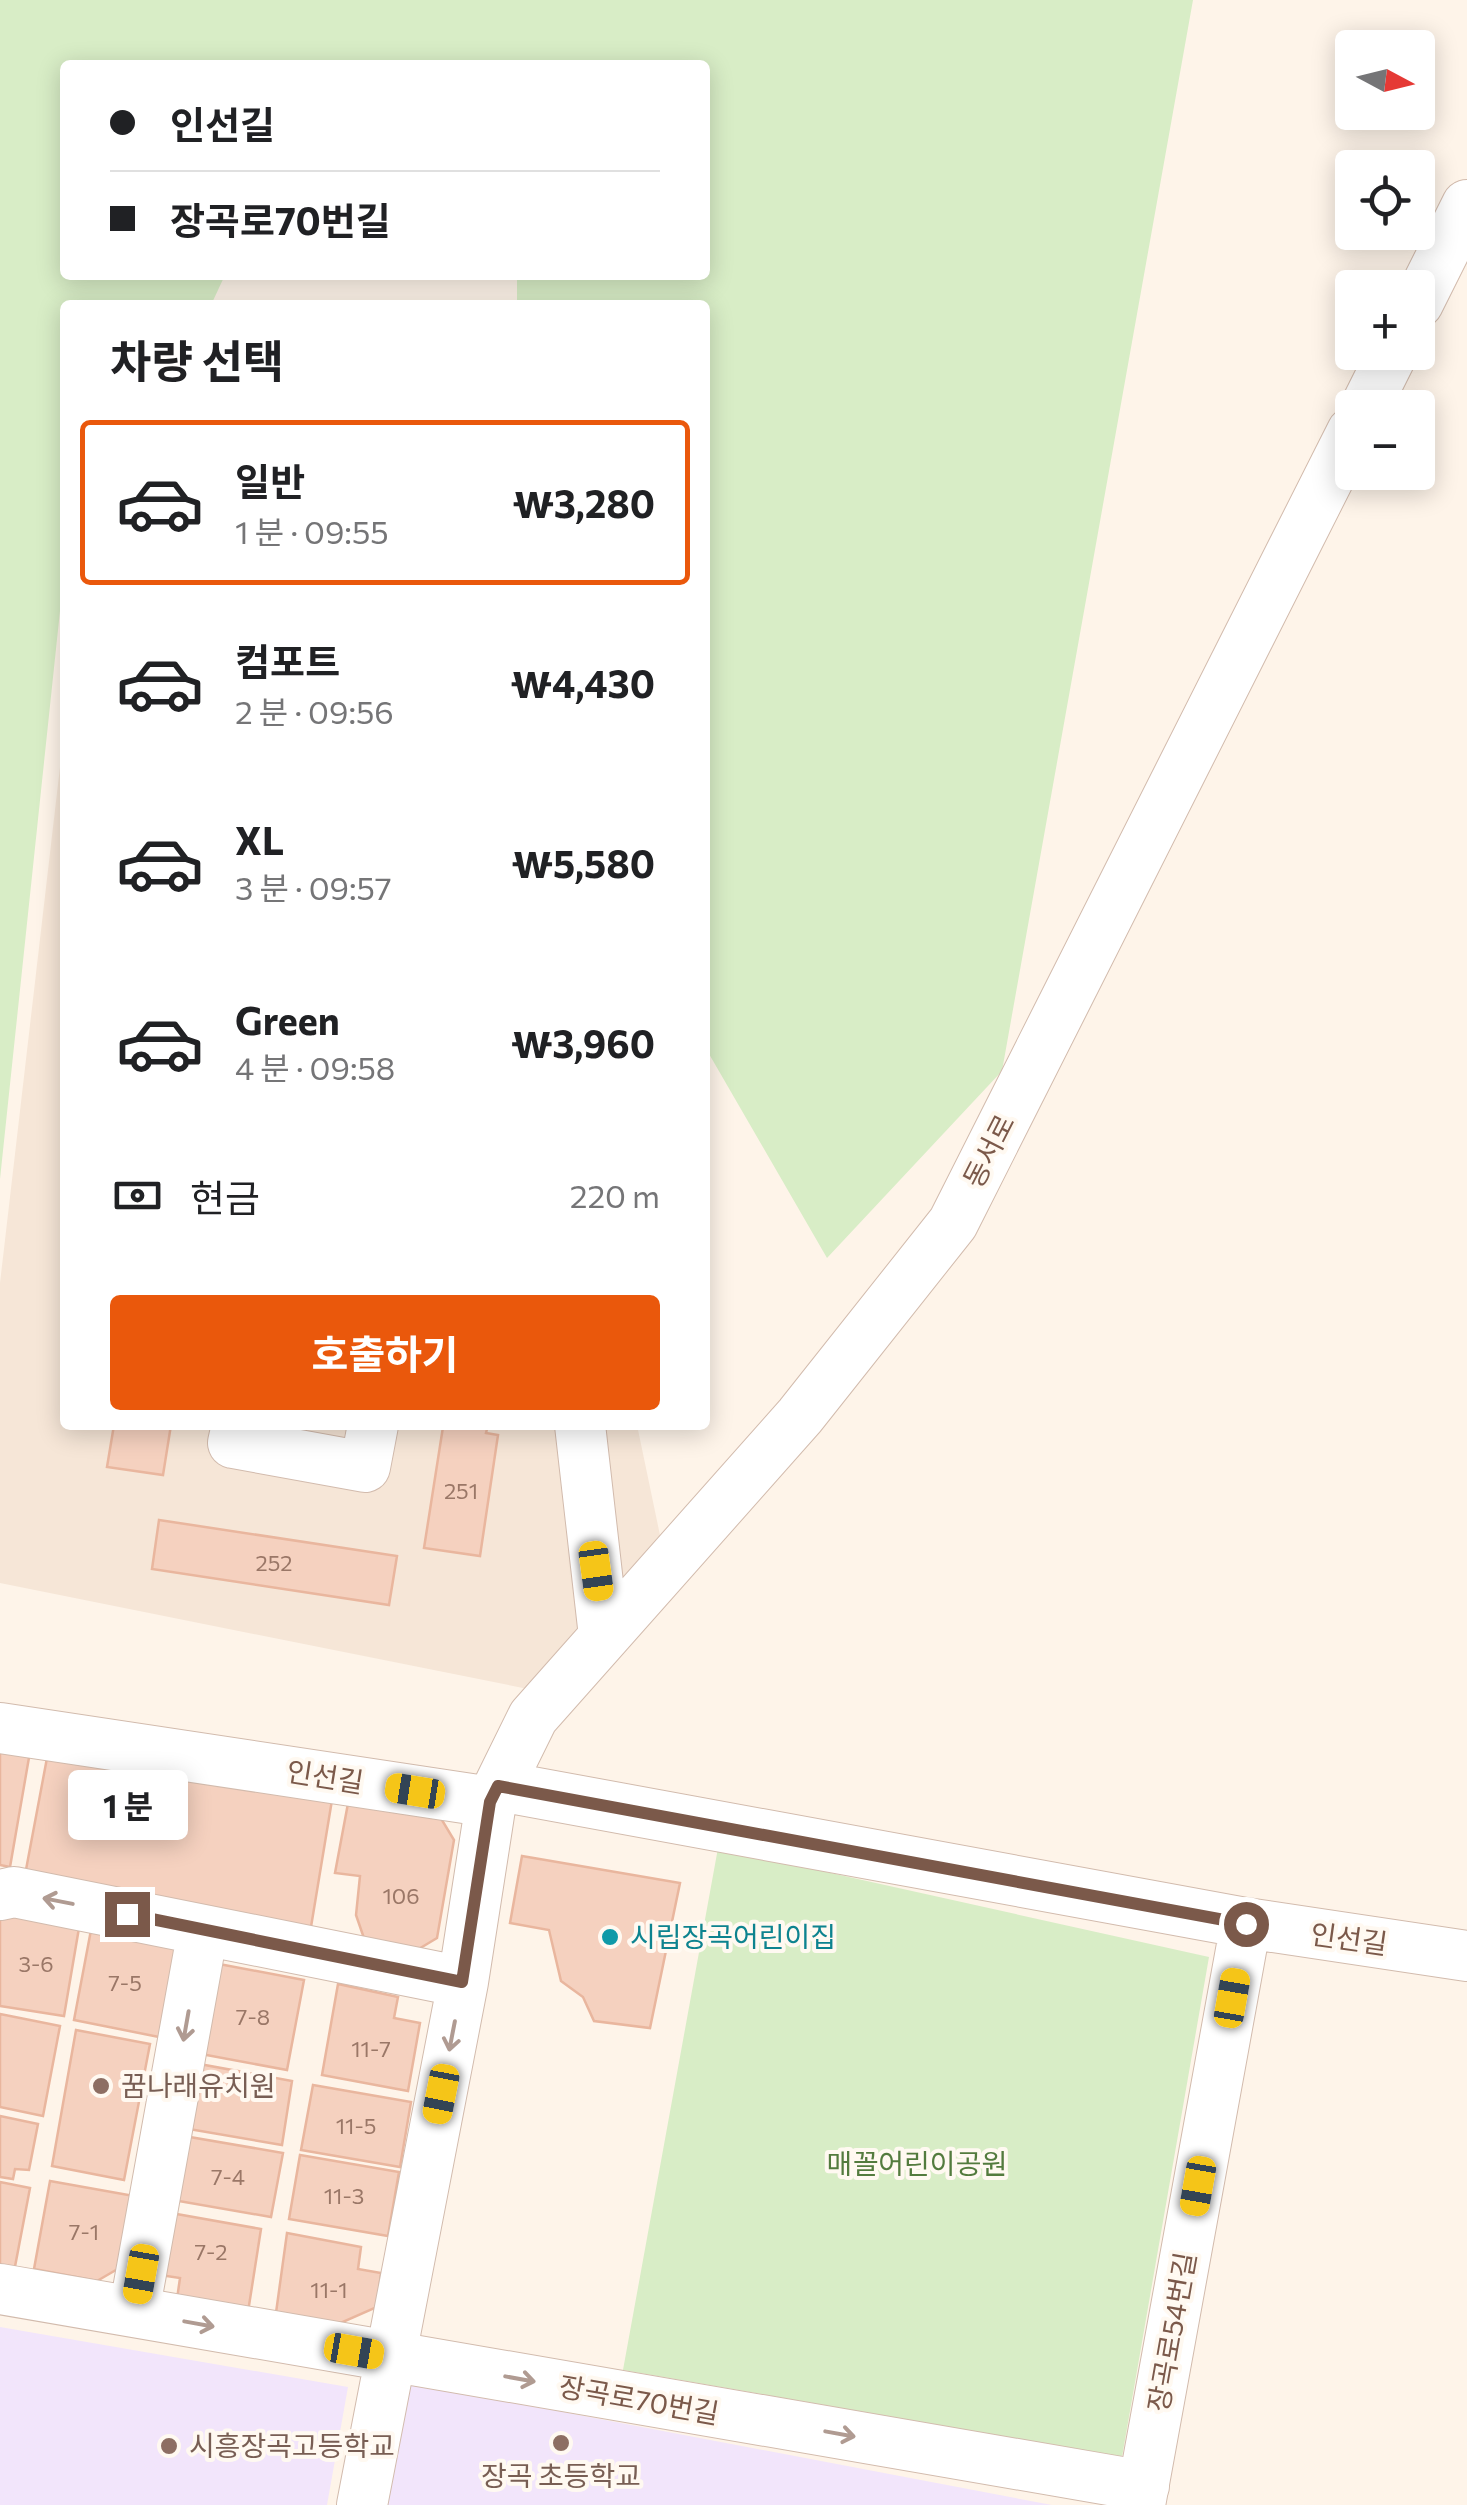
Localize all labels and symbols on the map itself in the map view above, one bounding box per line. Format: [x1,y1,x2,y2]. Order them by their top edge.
north arrow [1335,30,1435,130]
street label: 동서로 [955,1108,1021,1193]
house number: 251 [444,1477,478,1504]
car [577,1539,615,1603]
house number: 252 [255,1549,293,1576]
street label: 인선길 [284,1753,366,1799]
callout: 1 분 [67,1769,187,1839]
car [383,1771,447,1811]
house number: 106 [382,1882,420,1909]
one-way arrow [42,1891,75,1910]
route end [105,1892,150,1937]
route start [1224,1902,1269,1947]
street label: 인선길 [1309,1916,1390,1960]
place label: 시립장곡어린이집 [630,1919,836,1953]
marker: 시립장곡어린이집 [599,1926,621,1948]
house number: 3-6 [18,1950,54,1977]
car [1212,1966,1252,2030]
house number: 7-5 [108,1969,142,1996]
house number: 7-8 [236,2003,270,2030]
one-way arrow [176,2009,195,2041]
one-way arrow [442,2020,461,2052]
house number: 11-7 [351,2035,391,2062]
car [421,2062,461,2126]
place label: 꿈나래유치원 [121,2068,276,2102]
marker: 꿈나래유치원 [90,2075,112,2097]
house number: 11-5 [336,2112,376,2139]
park label: 매꼴어린이공원 [827,2146,1007,2180]
car [1178,2154,1218,2218]
house number: 7-4 [211,2163,245,2190]
house number: 11-3 [324,2182,364,2209]
house number: 7-1 [69,2218,99,2245]
house number: 7-2 [194,2238,228,2265]
car [121,2242,161,2306]
street label: 장곡로54번길 [1140,2249,1202,2414]
house number: 11-1 [310,2276,348,2303]
one-way arrow [183,2315,215,2334]
car [322,2331,386,2371]
street label: 장곡로70번길 [557,2368,722,2430]
one-way arrow [503,2370,535,2389]
one-way arrow [823,2425,856,2444]
place label: 시흥장곡고등학교 [189,2428,395,2462]
marker: 장곡 초등학교 [550,2432,572,2454]
marker: 시흥장곡고등학교 [158,2435,180,2457]
place label: 장곡 초등학교 [481,2458,641,2492]

